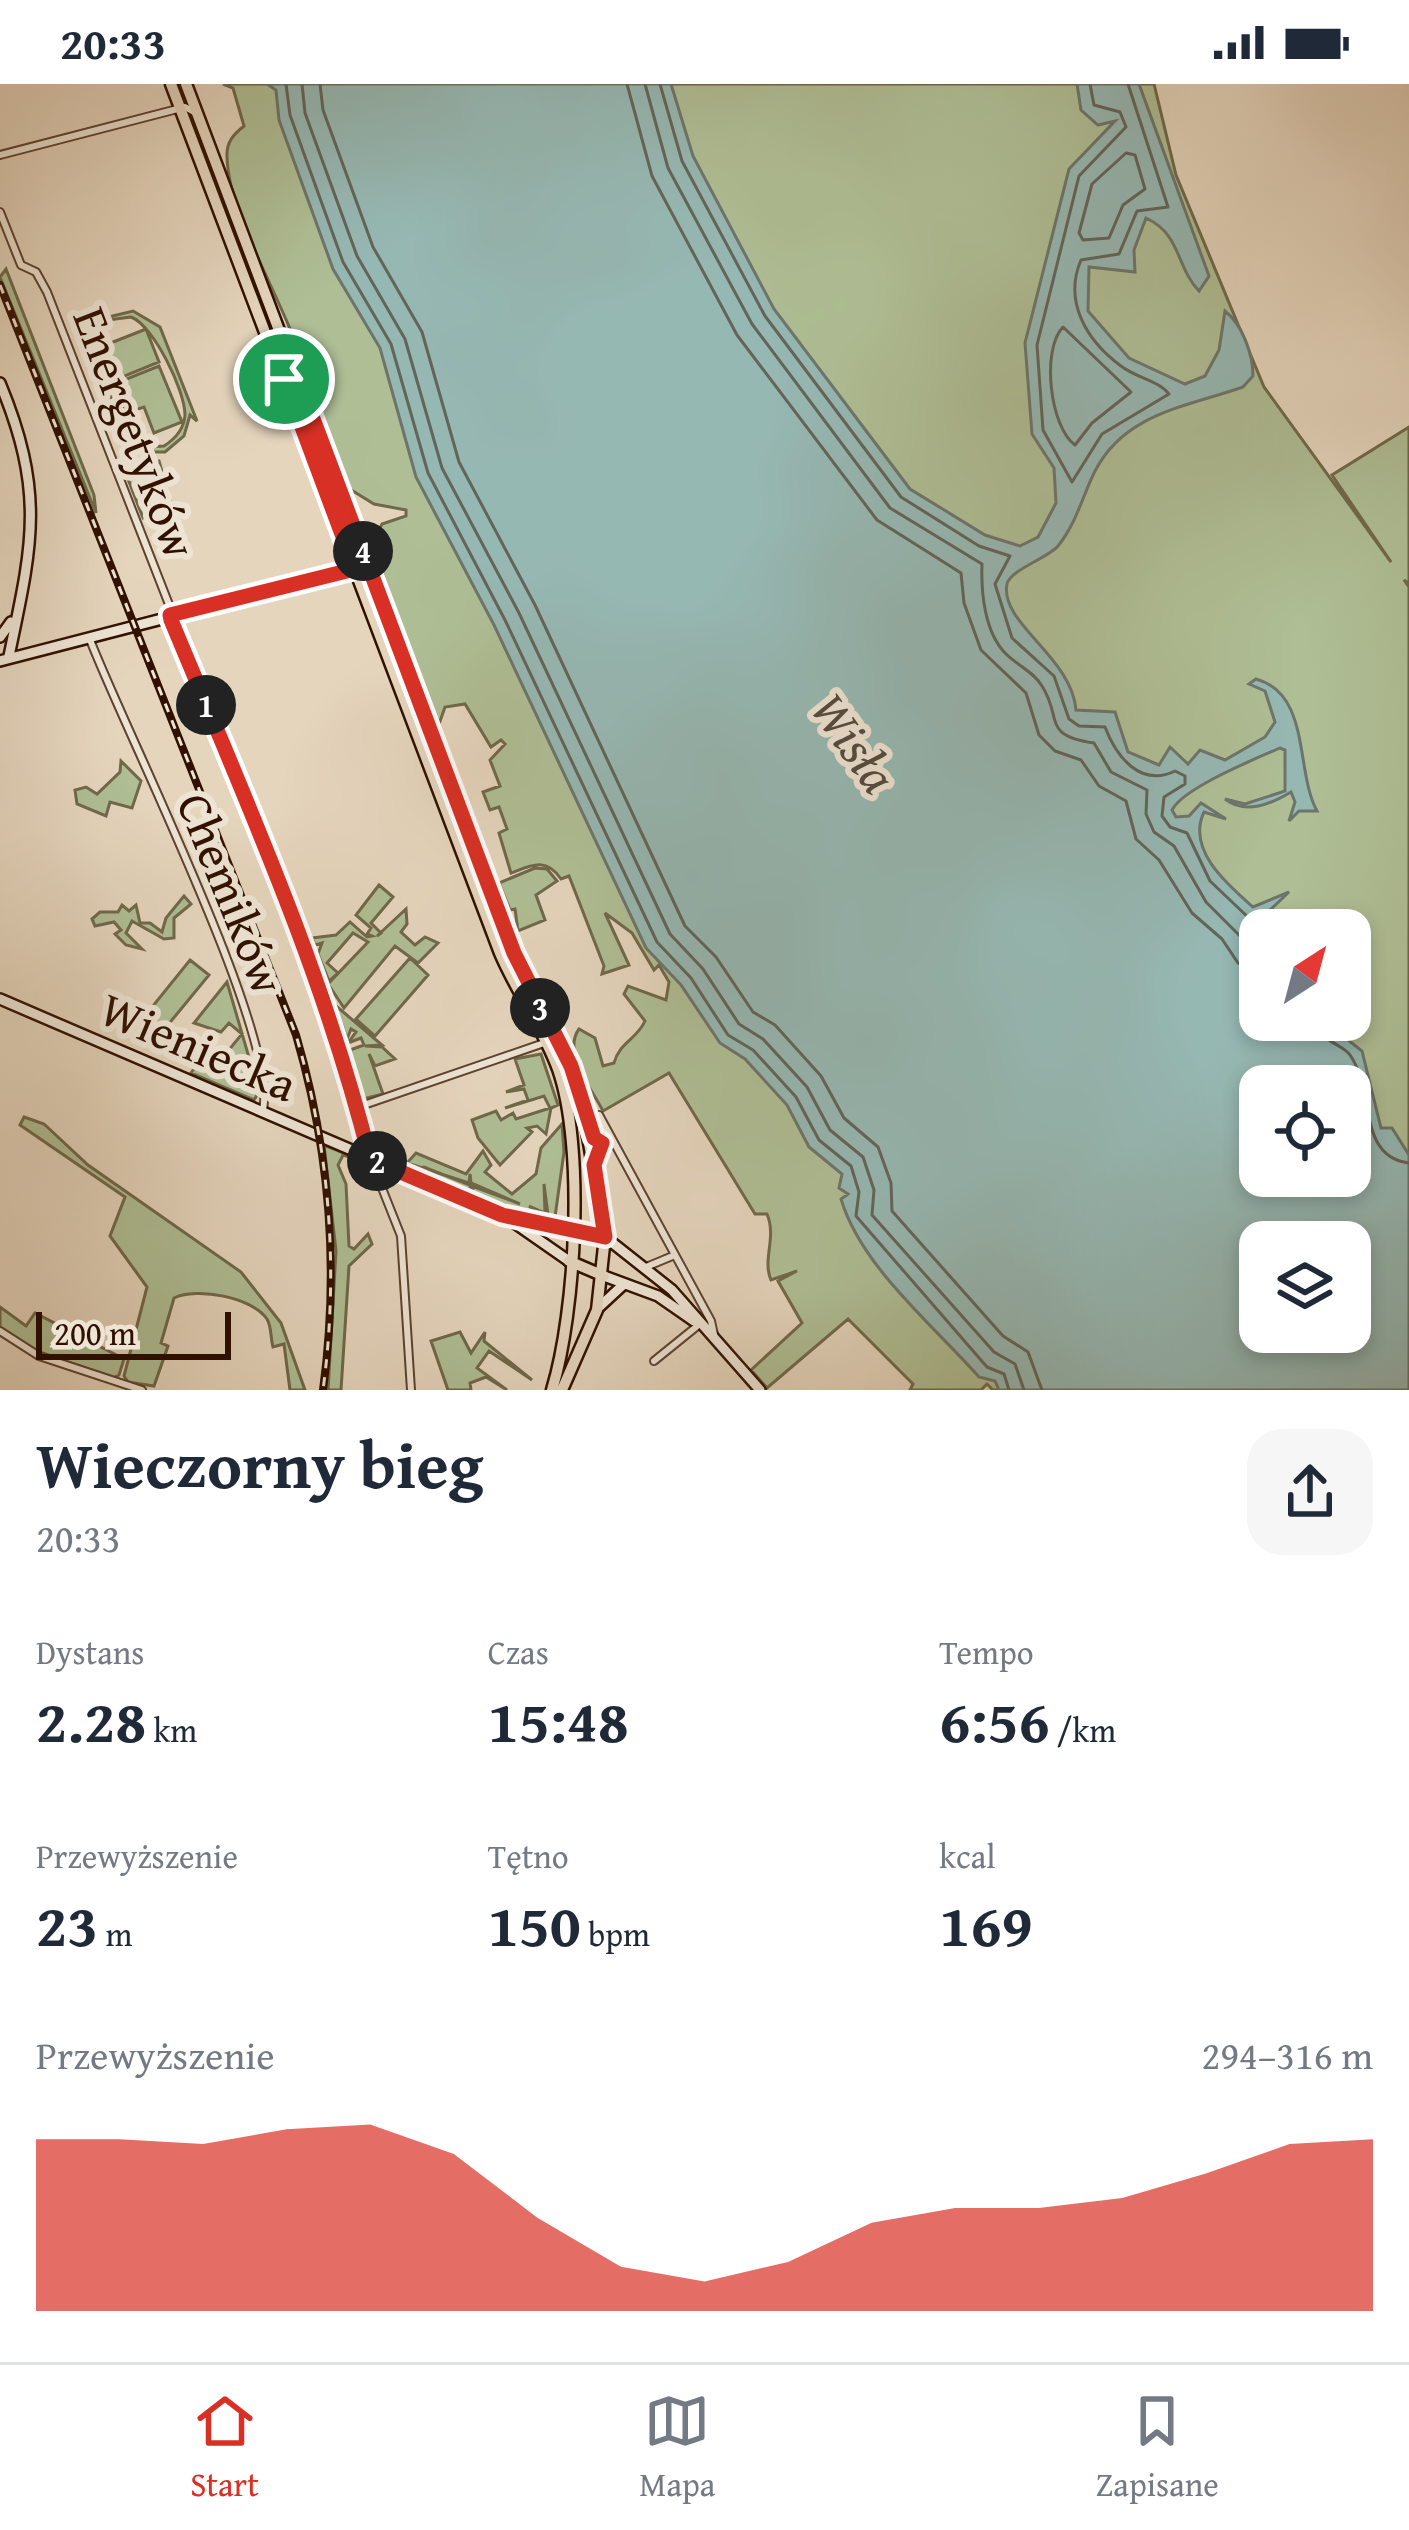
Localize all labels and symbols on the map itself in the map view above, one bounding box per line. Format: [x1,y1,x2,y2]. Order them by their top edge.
street label: Energetyków [56,296,216,568]
pin [233,328,335,430]
pin: 4 [333,521,393,581]
pin: 1 [176,675,236,735]
water label: Wisła [793,676,917,808]
street label: Chemików [160,782,304,1004]
north arrow [1239,909,1371,1041]
street label: Wieniecka [90,973,309,1119]
pin: 3 [510,978,570,1038]
pin: 2 [347,1131,407,1191]
scale bar [36,1306,231,1359]

